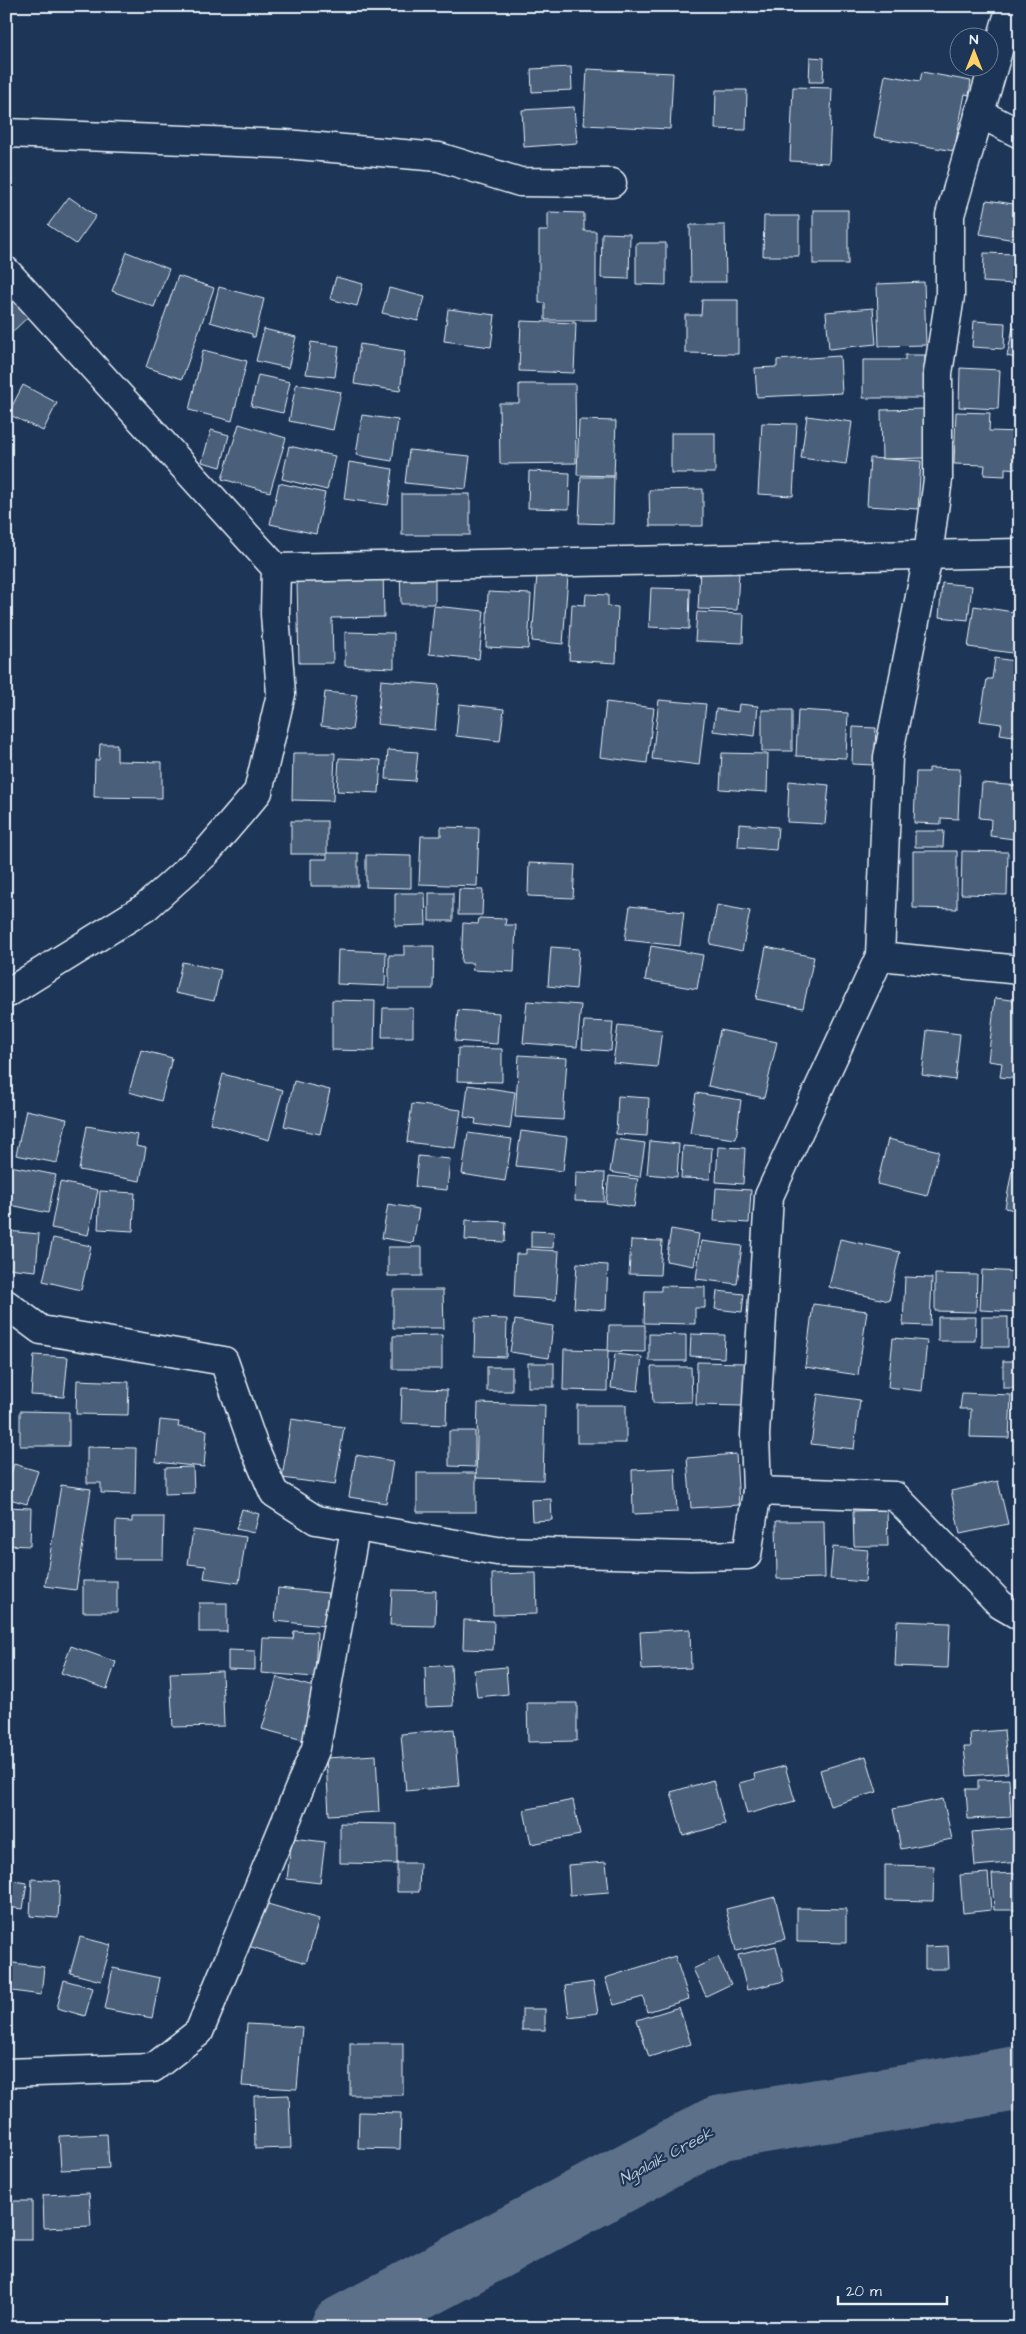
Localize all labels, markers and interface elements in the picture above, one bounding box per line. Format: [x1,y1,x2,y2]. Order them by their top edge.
north arrow [948,28,998,78]
text: N [970,30,979,50]
water label: Ngalaik Creek [615,2122,718,2191]
scale bar [838,2274,947,2306]
text: 20 m [846,2281,882,2302]

